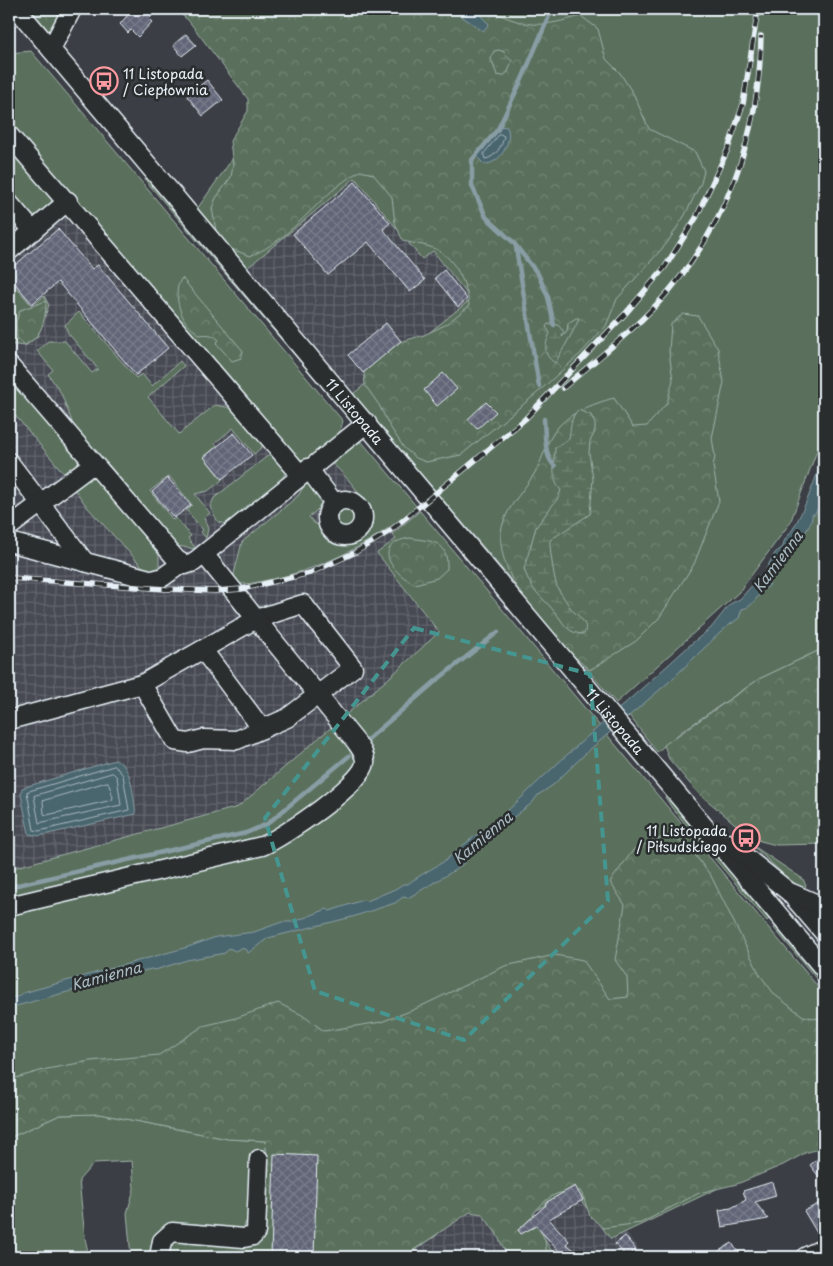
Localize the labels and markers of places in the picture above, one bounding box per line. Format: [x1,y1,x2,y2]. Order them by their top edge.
place label: 11 Listopada / Ciepłownia [123,63,208,100]
bus stop icon: 11 Listopada / Ciepłownia [89,66,119,96]
place label: 11 Listopada / Piłsudskiego [637,820,727,857]
bus stop icon: 11 Listopada / Piłsudskiego [731,823,761,853]

